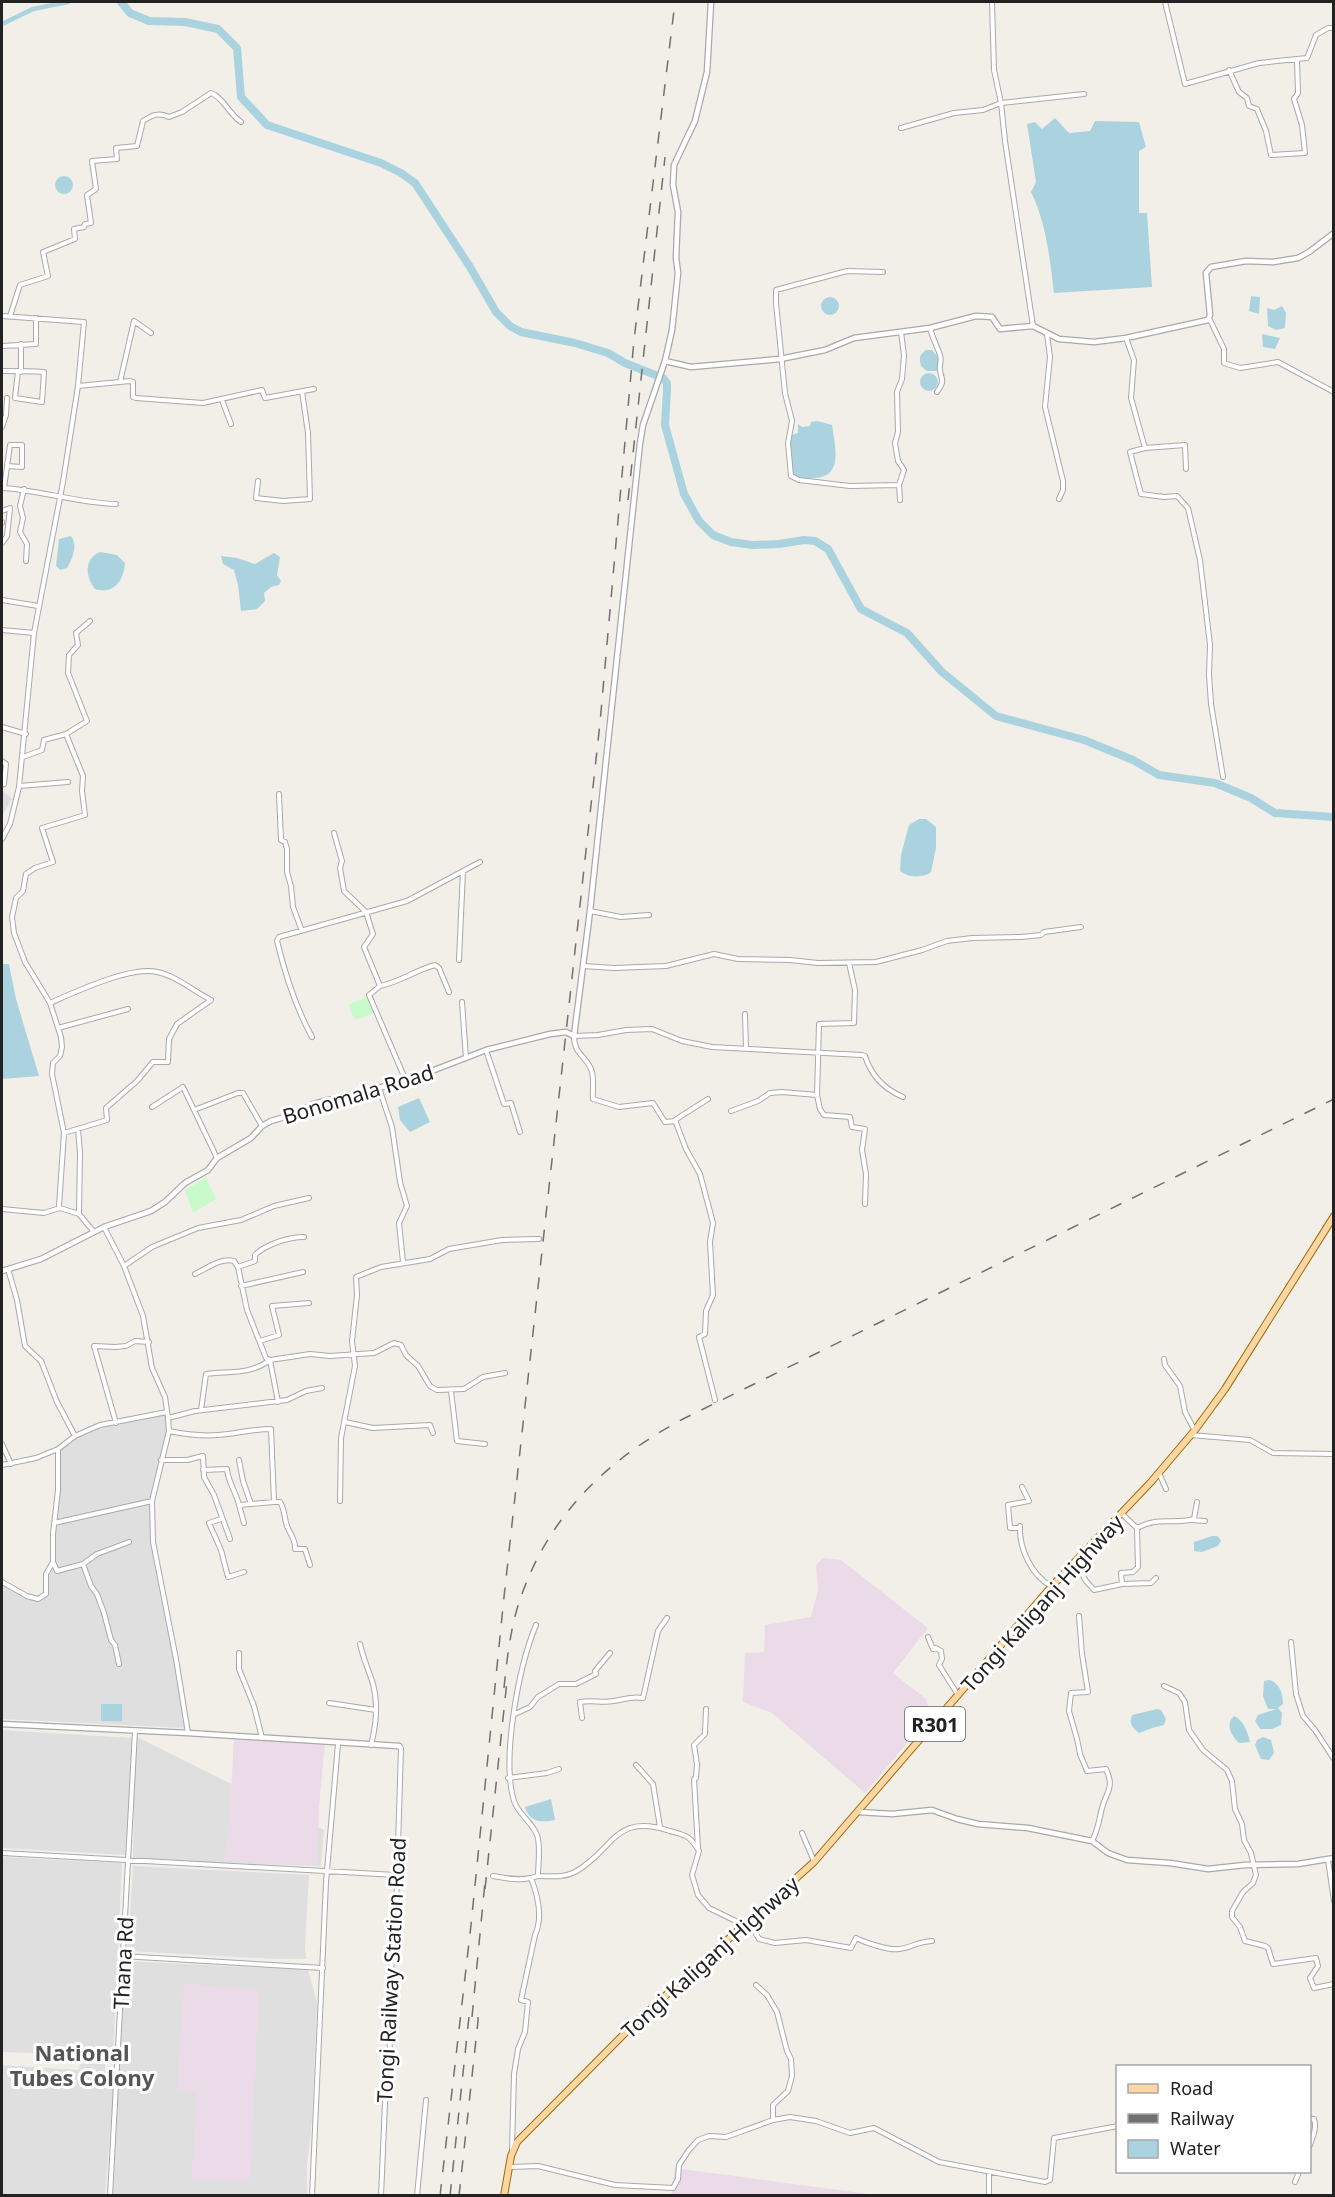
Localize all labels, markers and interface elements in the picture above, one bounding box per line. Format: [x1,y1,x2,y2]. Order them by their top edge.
street label: Bonomala Road [279,1058,437,1130]
street label: Tongi Kaliganj Highway [955,1508,1129,1698]
road number: R301 [905,1707,965,1741]
street label: Tongi Railway Station Road [370,1837,412,2103]
street label: Tongi Kaliganj Highway [615,1870,805,2044]
street label: Thana Rd [107,1916,139,2010]
district label: National Tubes Colony [10,2037,155,2092]
legend [1116,2065,1311,2173]
text: Road [1170,2076,1213,2100]
text: Railway [1170,2106,1235,2130]
text: Water [1170,2136,1221,2160]

